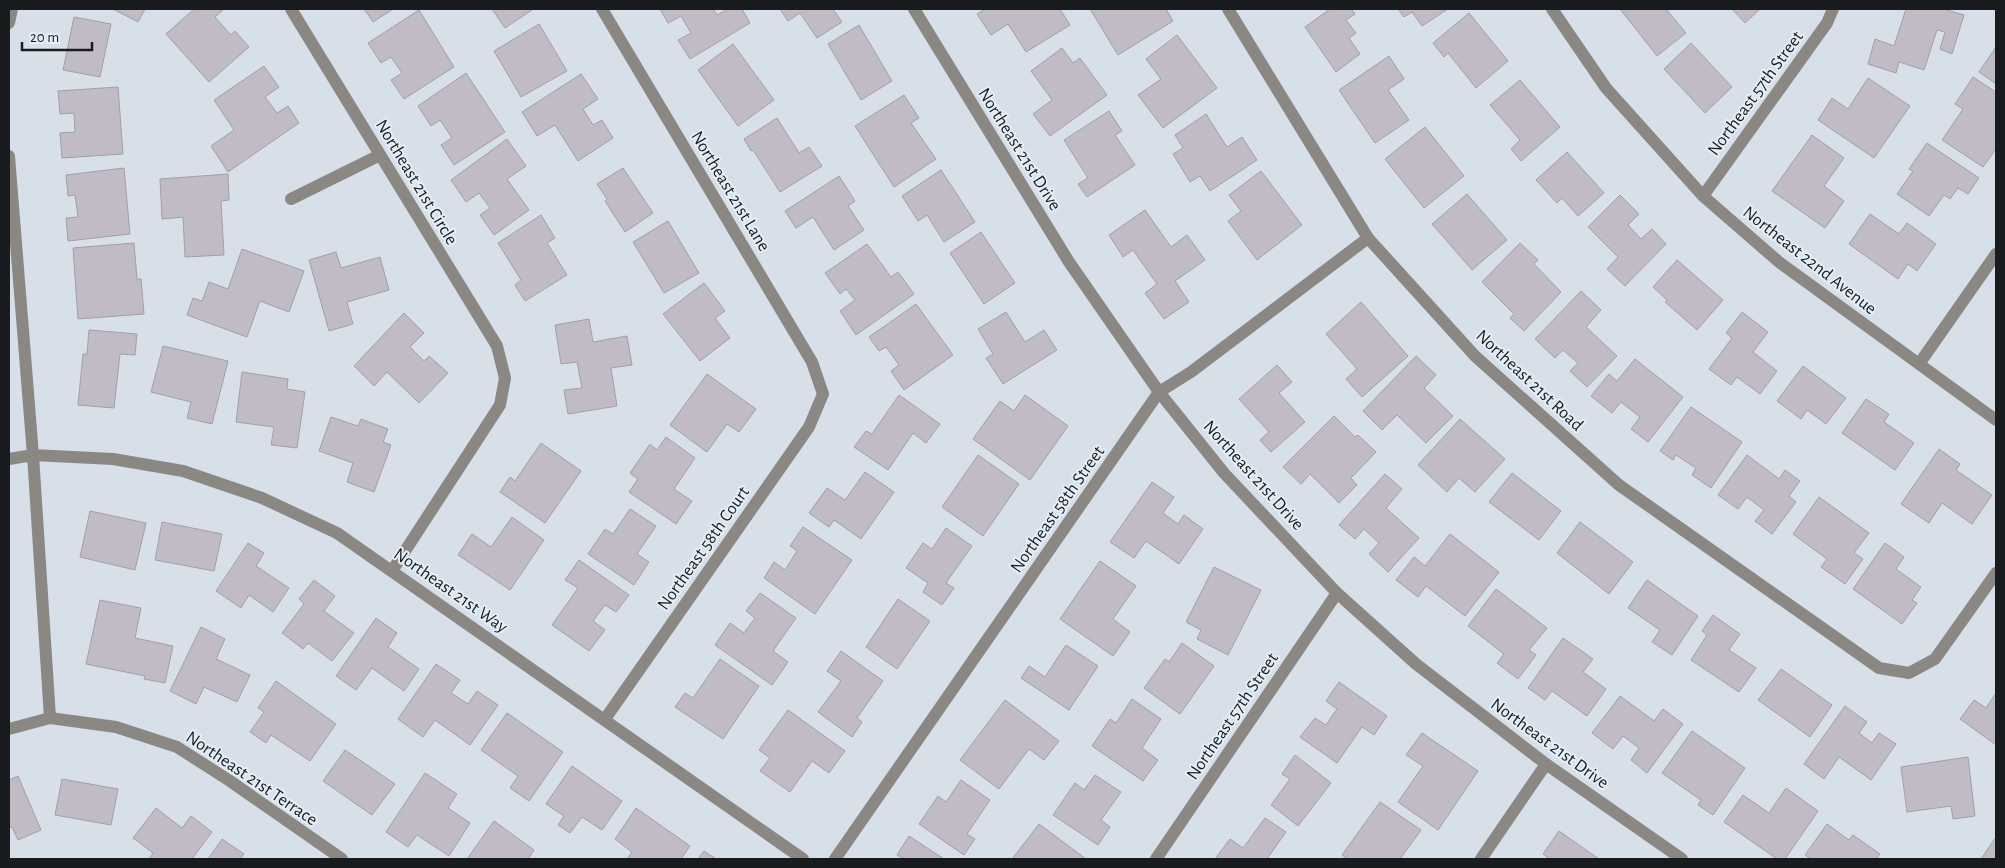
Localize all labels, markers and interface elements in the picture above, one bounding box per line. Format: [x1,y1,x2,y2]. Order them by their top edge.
scale bar [22,20,92,52]
street label: Northeast 57th Street [1705,28,1807,159]
text: 20 m [30,30,59,45]
street label: Northeast 21st Drive [974,85,1064,214]
street label: Northeast 21st Circle [372,117,461,248]
street label: Northeast 21st Lane [687,128,773,255]
street label: Northeast 22nd Avenue [1739,203,1880,318]
street label: Northeast 21st Road [1472,327,1586,435]
street label: Northeast 21st Drive [1199,417,1307,534]
street label: Northeast 58th Street [1007,443,1108,576]
street label: Northeast 58th Court [655,483,753,614]
street label: Northeast 21st Way [390,545,511,637]
street label: Northeast 57th Street [1184,650,1282,783]
street label: Northeast 21st Drive [1487,695,1612,792]
street label: Northeast 21st Terrace [183,728,320,829]

